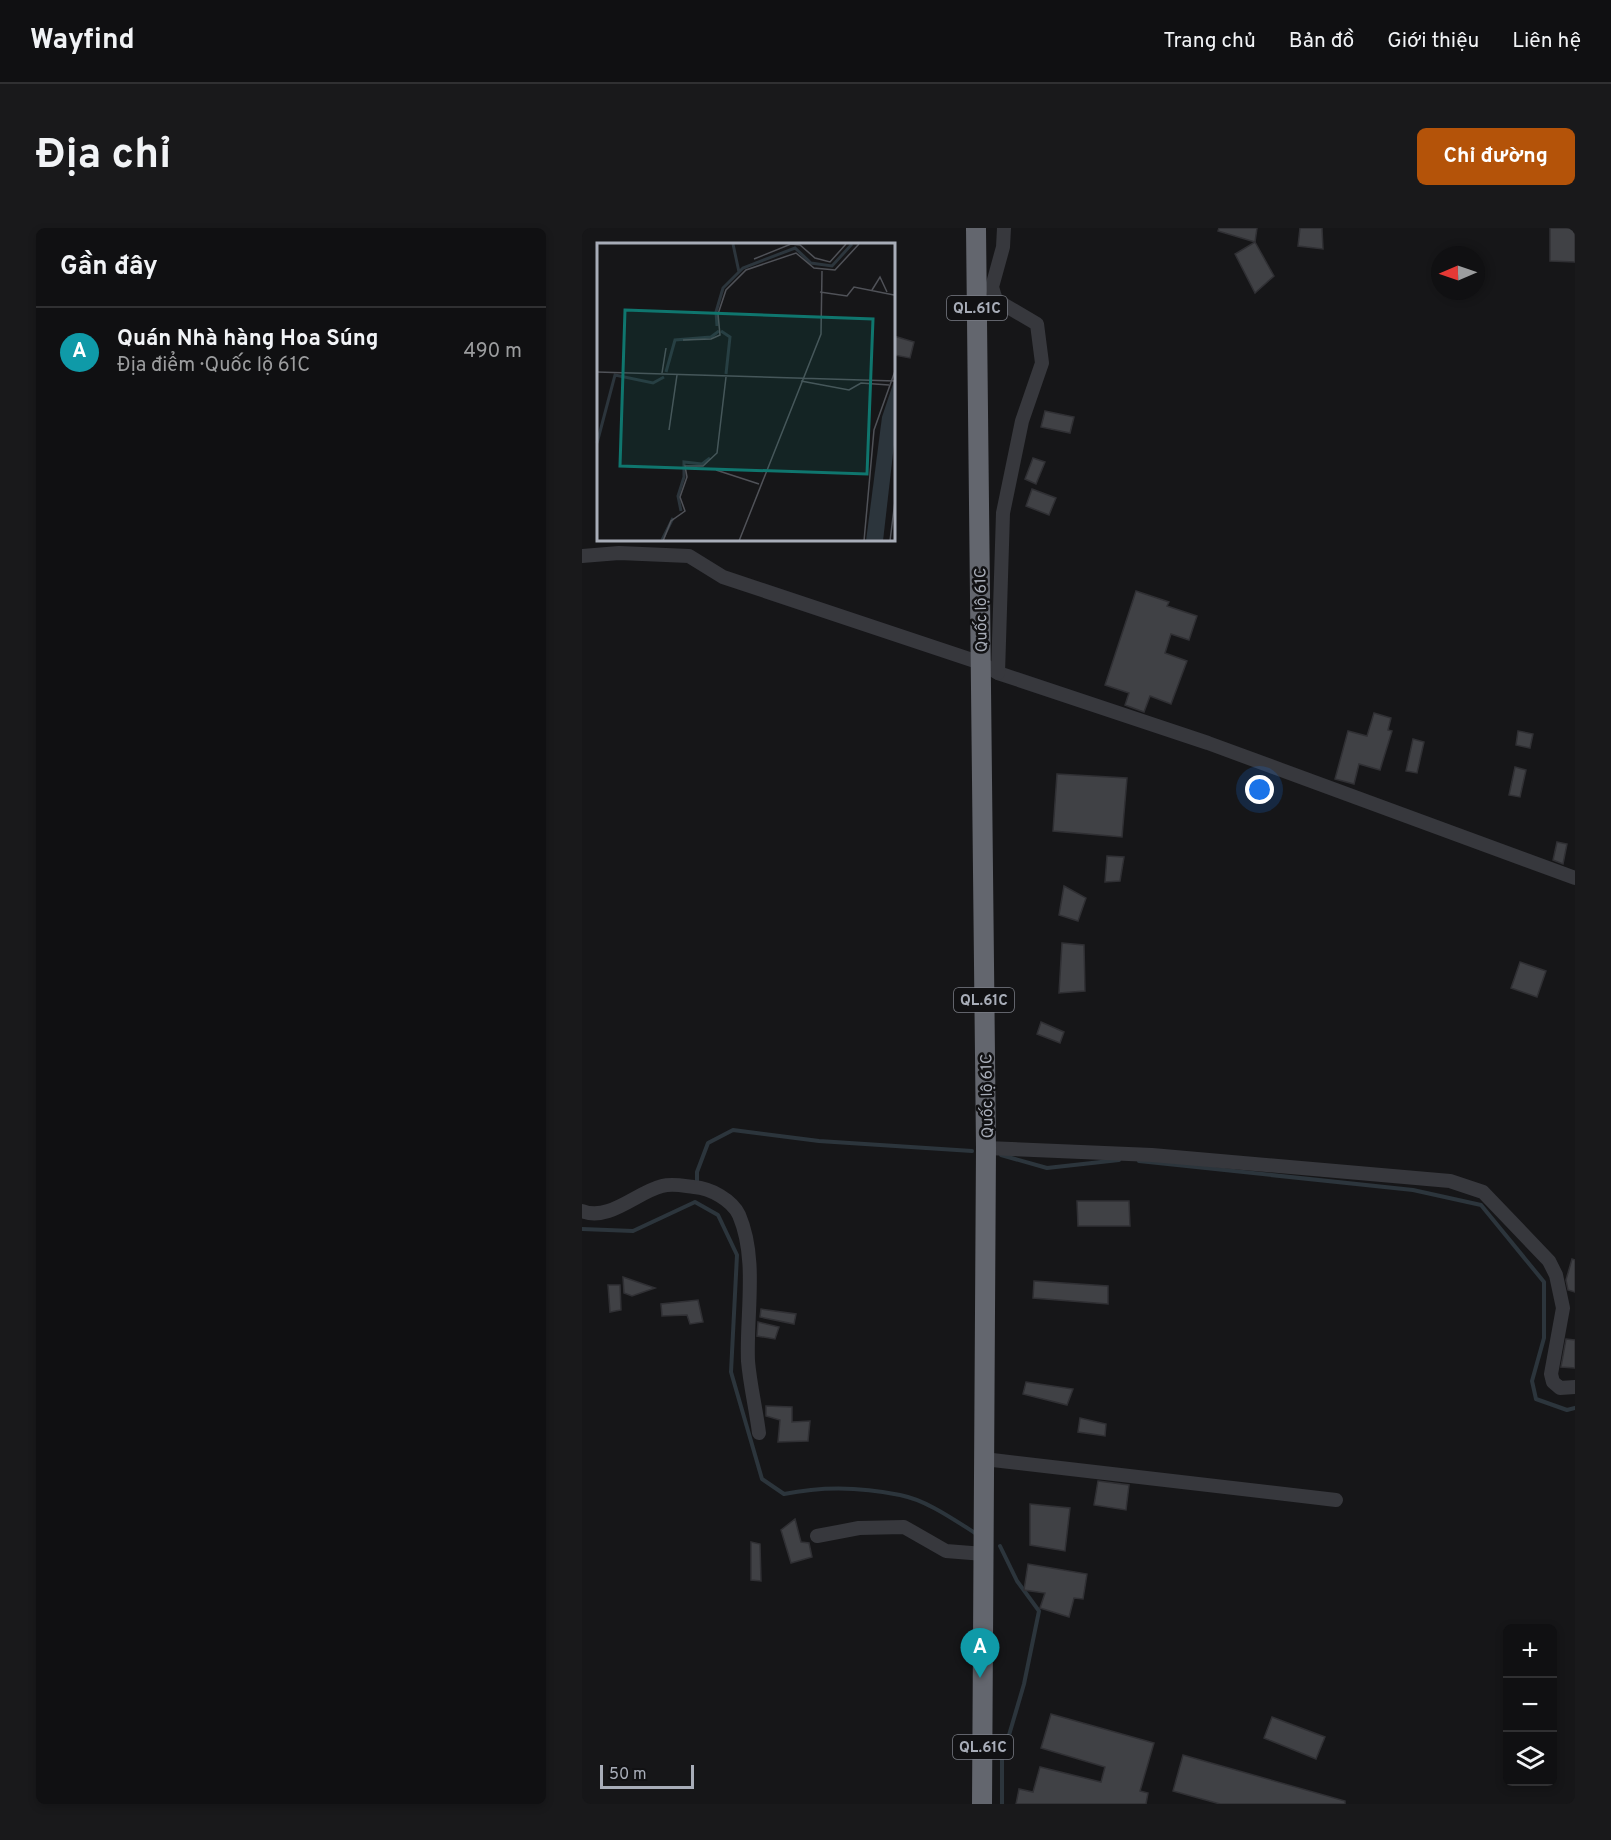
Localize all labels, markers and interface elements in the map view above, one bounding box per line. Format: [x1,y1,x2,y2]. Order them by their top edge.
text: Wayfind [30,23,135,59]
text: Trang chủ [1163,28,1256,55]
text: Bản đồ [1289,28,1354,55]
text: Giới thiệu [1387,28,1479,55]
text: Liên hệ [1512,28,1581,55]
button: Chỉ đường [1417,128,1575,185]
text: Địa chỉ [36,130,171,183]
inset map [597,243,896,542]
north arrow [1431,246,1485,300]
text: Gần đây [60,251,158,284]
road number: QL.61C [947,296,1007,320]
text: Quán Nhà hàng Hoa Súng [117,326,379,353]
text: A [72,339,87,365]
text: 490 m [464,339,522,365]
text: Địa điểm · Quốc lộ 61C [117,353,310,379]
street label: Quốc lộ 61C [970,568,993,652]
your location [1245,775,1274,804]
road number: QL.61C [954,988,1014,1012]
street label: Quốc lộ 61C [976,1054,999,1138]
map controls [1503,1624,1557,1786]
button: + [1503,1624,1557,1678]
pin: A [960,1628,1000,1678]
button: − [1503,1678,1557,1732]
button: layers [1503,1732,1557,1786]
road number: QL.61C [953,1735,1013,1759]
scale bar [600,1762,694,1790]
text: 50 m [609,1765,647,1785]

